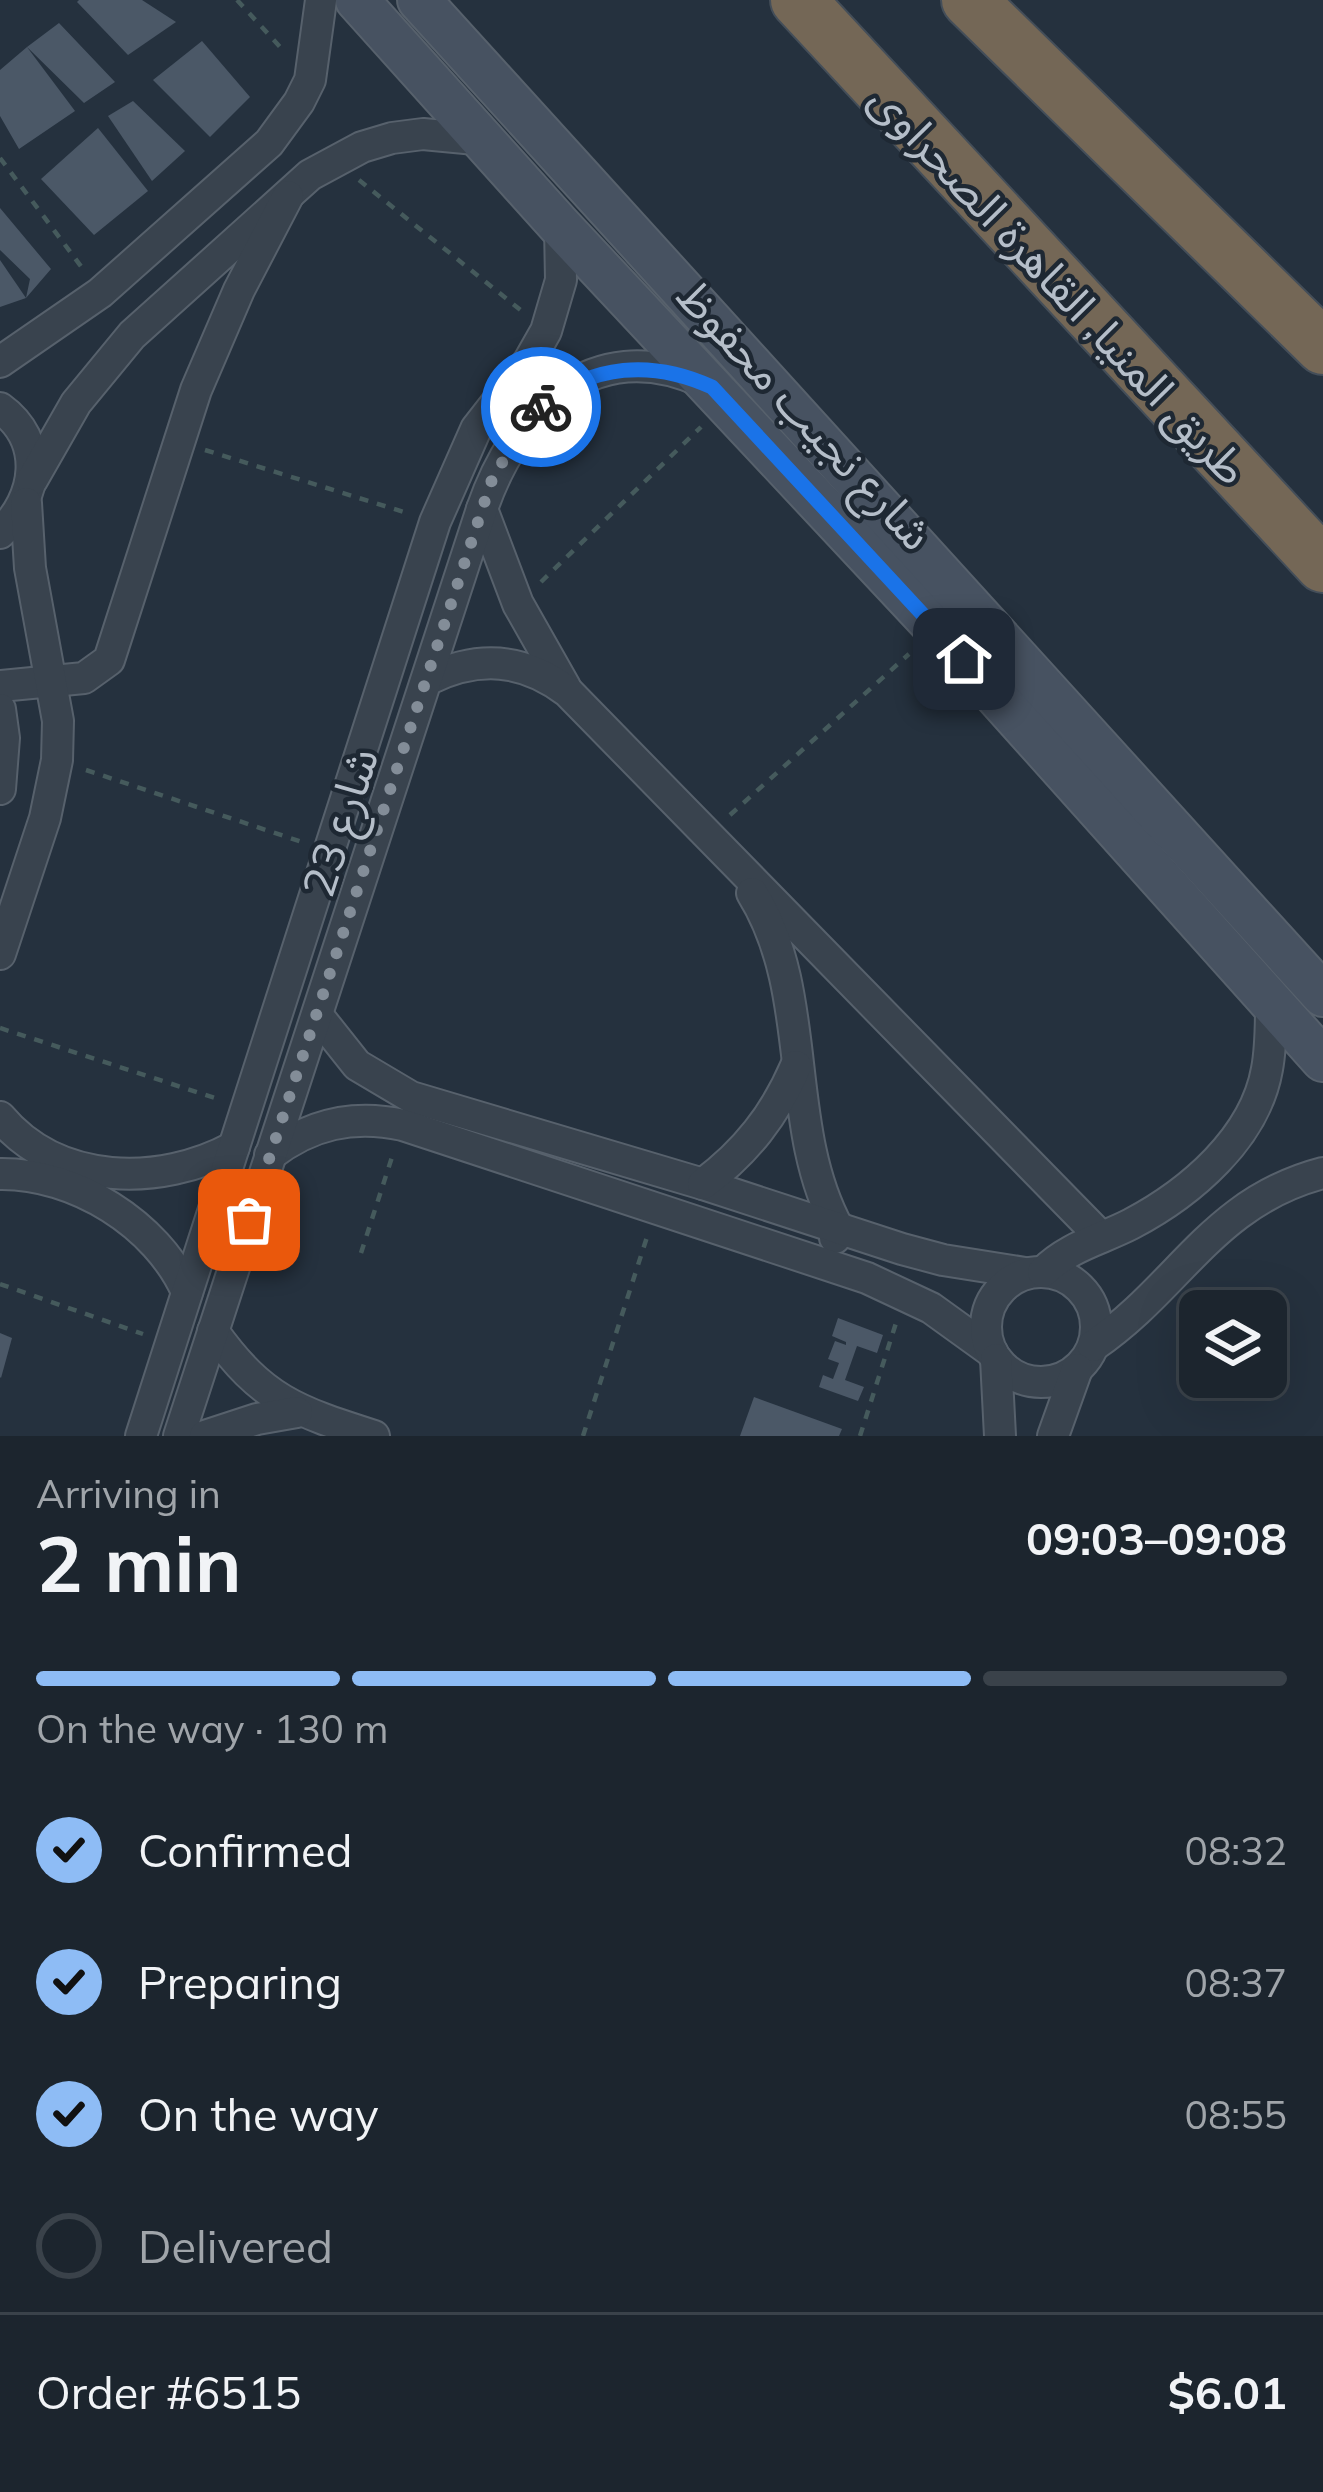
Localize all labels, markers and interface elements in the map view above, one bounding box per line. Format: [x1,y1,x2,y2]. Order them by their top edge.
street label: طريق المنيا, القاهرة الصحراوى [858,70,1261,496]
street label: شارع نجيب محفوظ [661,267,946,566]
courier [481,347,601,467]
icon: bike [508,374,574,440]
pin [913,608,1015,710]
icon: home [931,626,997,692]
street label: شارع 23 [289,740,396,906]
pin [198,1169,300,1271]
icon: bag [216,1187,282,1253]
map controls [1179,1290,1287,1398]
button: layers [1179,1290,1287,1398]
text: Arriving in [36,1469,221,1518]
text: 09:03–09:08 [1026,1510,1287,1566]
text: 2 min [36,1514,242,1612]
text: On the way · 130 m [36,1704,388,1753]
icon: check [36,1817,102,1883]
text: Confirmed [138,1822,352,1878]
text: 08:32 [1185,1826,1287,1875]
icon: check [36,1949,102,2015]
text: Preparing [138,1954,342,2010]
text: 08:37 [1185,1958,1287,2007]
icon: check [36,2081,102,2147]
text: On the way [138,2086,379,2142]
text: 08:55 [1185,2090,1287,2139]
text: Delivered [138,2218,333,2274]
text: Order #6515 [36,2364,301,2420]
text: $6.01 [1168,2364,1287,2420]

